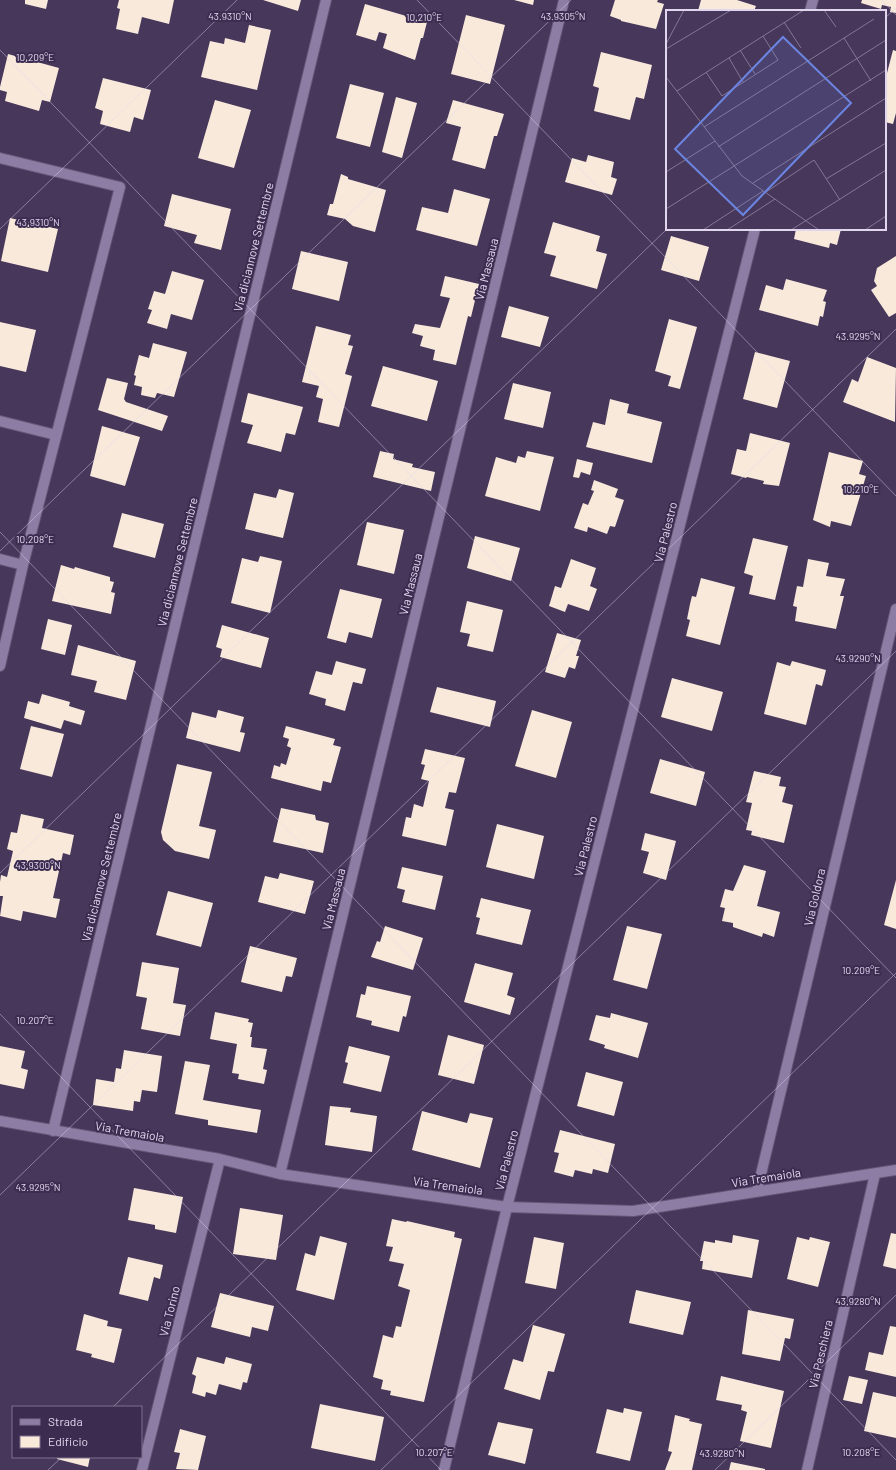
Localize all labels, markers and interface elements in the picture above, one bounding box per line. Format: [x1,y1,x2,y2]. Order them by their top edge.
text: 43.9310°N [208,10,252,22]
text: 43.9305°N [540,10,586,22]
inset map [666,10,886,230]
text: 10.210°E [406,11,442,23]
text: 10.209°E [16,51,54,63]
street label: Via diciannove Settembre [230,181,276,313]
text: 43.9310°N [16,216,60,228]
street label: Via Massaua [472,237,500,301]
text: 43.9295°N [836,330,880,342]
text: 10.210°E [843,483,879,495]
street label: Via diciannove Settembre [154,496,200,628]
street label: Via Palestro [651,500,679,564]
text: 10.208°E [16,533,54,545]
street label: Via Massaua [396,552,424,616]
text: 43.9290°N [835,652,881,664]
street label: Via diciannove Settembre [78,811,124,943]
street label: Via Palestro [571,814,599,878]
text: 43.9300°N [15,859,61,871]
street label: Via Massaua [319,867,347,931]
street label: Via Goldora [801,867,827,927]
text: 10.209°E [842,964,880,976]
text: 10.207°E [16,1014,54,1026]
street label: Via Tremaiola [94,1118,166,1144]
street label: Via Palestro [492,1128,520,1192]
street label: Via Tremaiola [730,1165,802,1189]
street label: Via Tremaiola [412,1173,484,1197]
text: 43.9295°N [16,1181,60,1193]
street label: Via Torino [156,1284,182,1338]
text: 43.9280°N [835,1295,881,1307]
street label: Via Peschiera [805,1318,835,1390]
legend [12,1406,142,1458]
text: Strada [48,1414,83,1428]
text: Edificio [48,1434,88,1448]
text: 10.207°E [415,1446,453,1458]
text: 10.208°E [842,1446,880,1458]
text: 43.9280°N [699,1447,745,1459]

